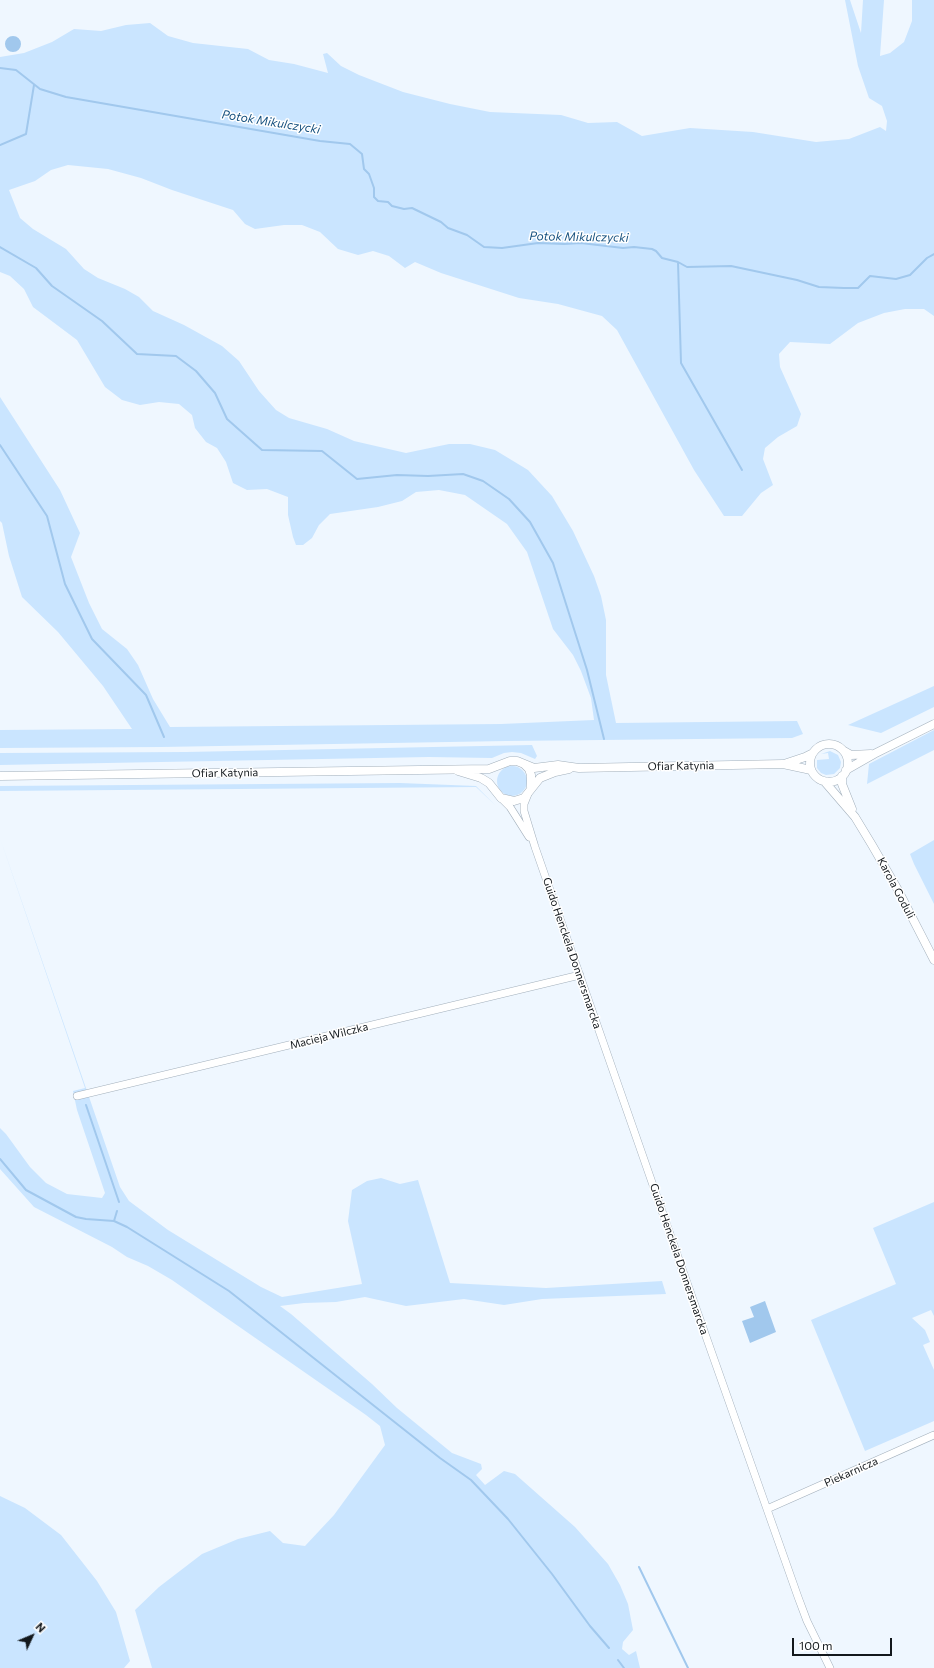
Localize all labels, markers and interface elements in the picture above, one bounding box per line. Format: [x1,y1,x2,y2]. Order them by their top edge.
water label: Potok Mikulczycki [221,107,321,137]
water label: Potok Mikulczycki [529,229,629,245]
street label: Ofiar Katynia [648,759,714,773]
street label: Ofiar Katynia [192,766,258,780]
street label: Karola Goduli [874,855,918,921]
street label: Guido Henckela Donnersmarcka [540,876,604,1030]
street label: Macieja Wilczka [288,1020,370,1052]
street label: Guido Henckela Donnersmarcka [647,1182,711,1336]
street label: Piekarnicza [822,1454,880,1490]
north arrow [12,1616,52,1656]
text: N [33,1620,49,1635]
scale bar [794,1630,894,1656]
text: 100 m [799,1638,833,1652]

